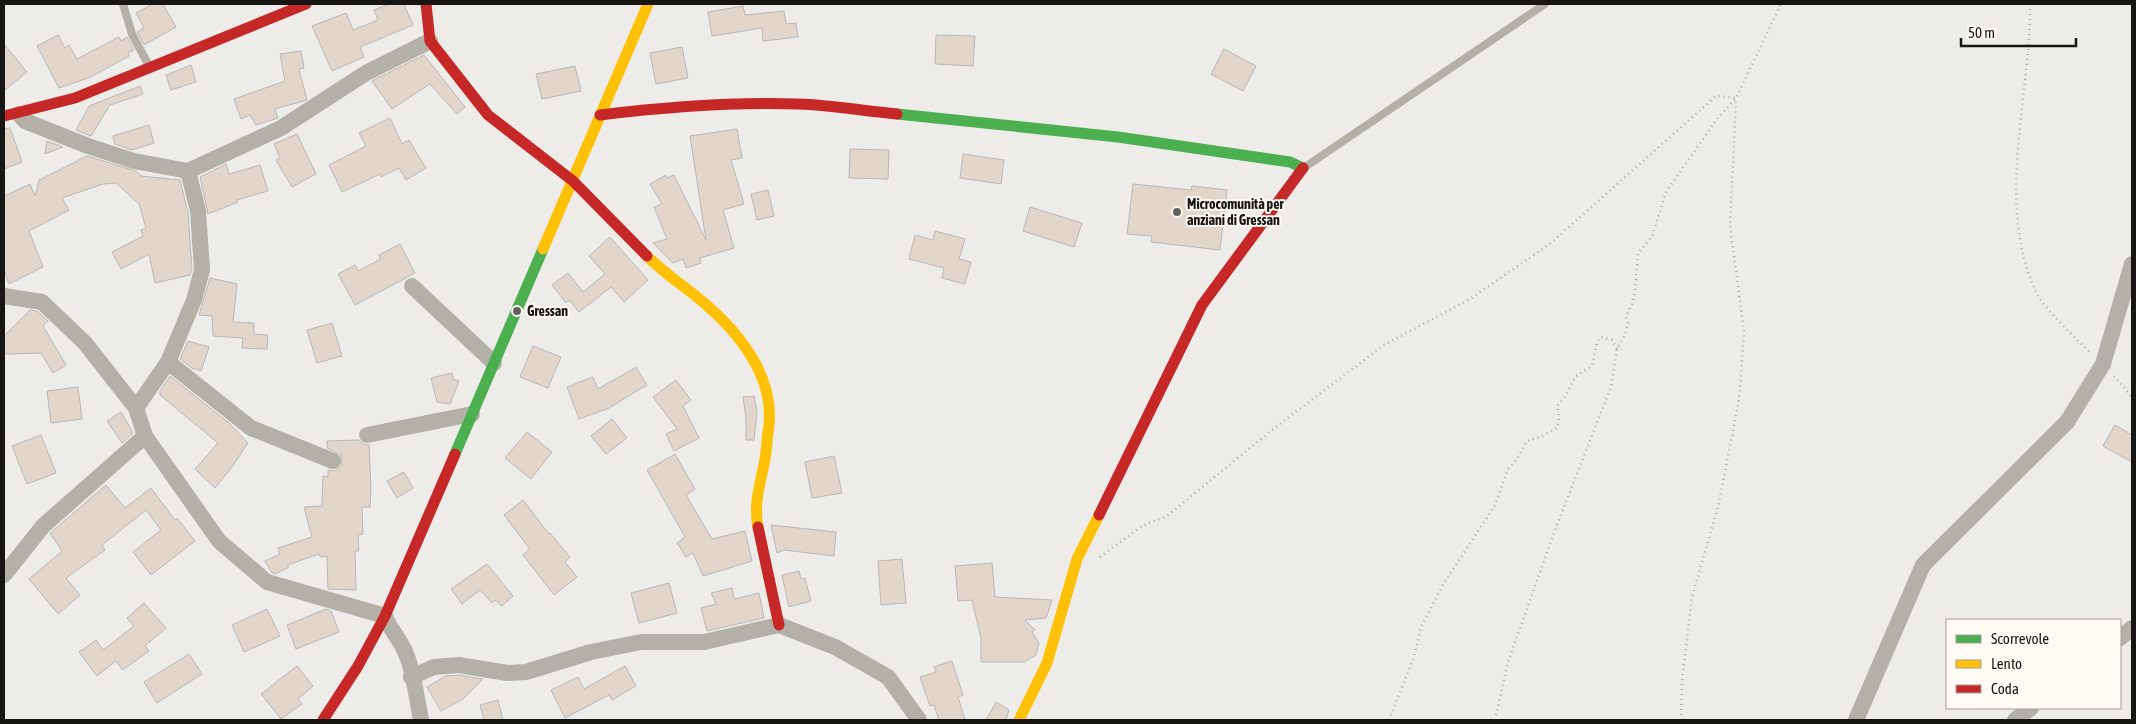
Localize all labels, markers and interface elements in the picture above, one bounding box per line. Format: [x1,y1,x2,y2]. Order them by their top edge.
scale bar [1961,15,2076,47]
text: 50 m [1968,24,1995,41]
place label: Microcomunità per anziani di Gressan [1187,196,1285,228]
marker: Microcomunità per anziani di Gressan [1171,206,1183,218]
place label: Gressan [527,303,568,319]
marker: Gressan [511,305,523,317]
legend [1946,619,2121,709]
text: Scorrevole [1991,630,2049,647]
text: Lento [1991,655,2022,672]
text: Coda [1991,680,2019,697]

